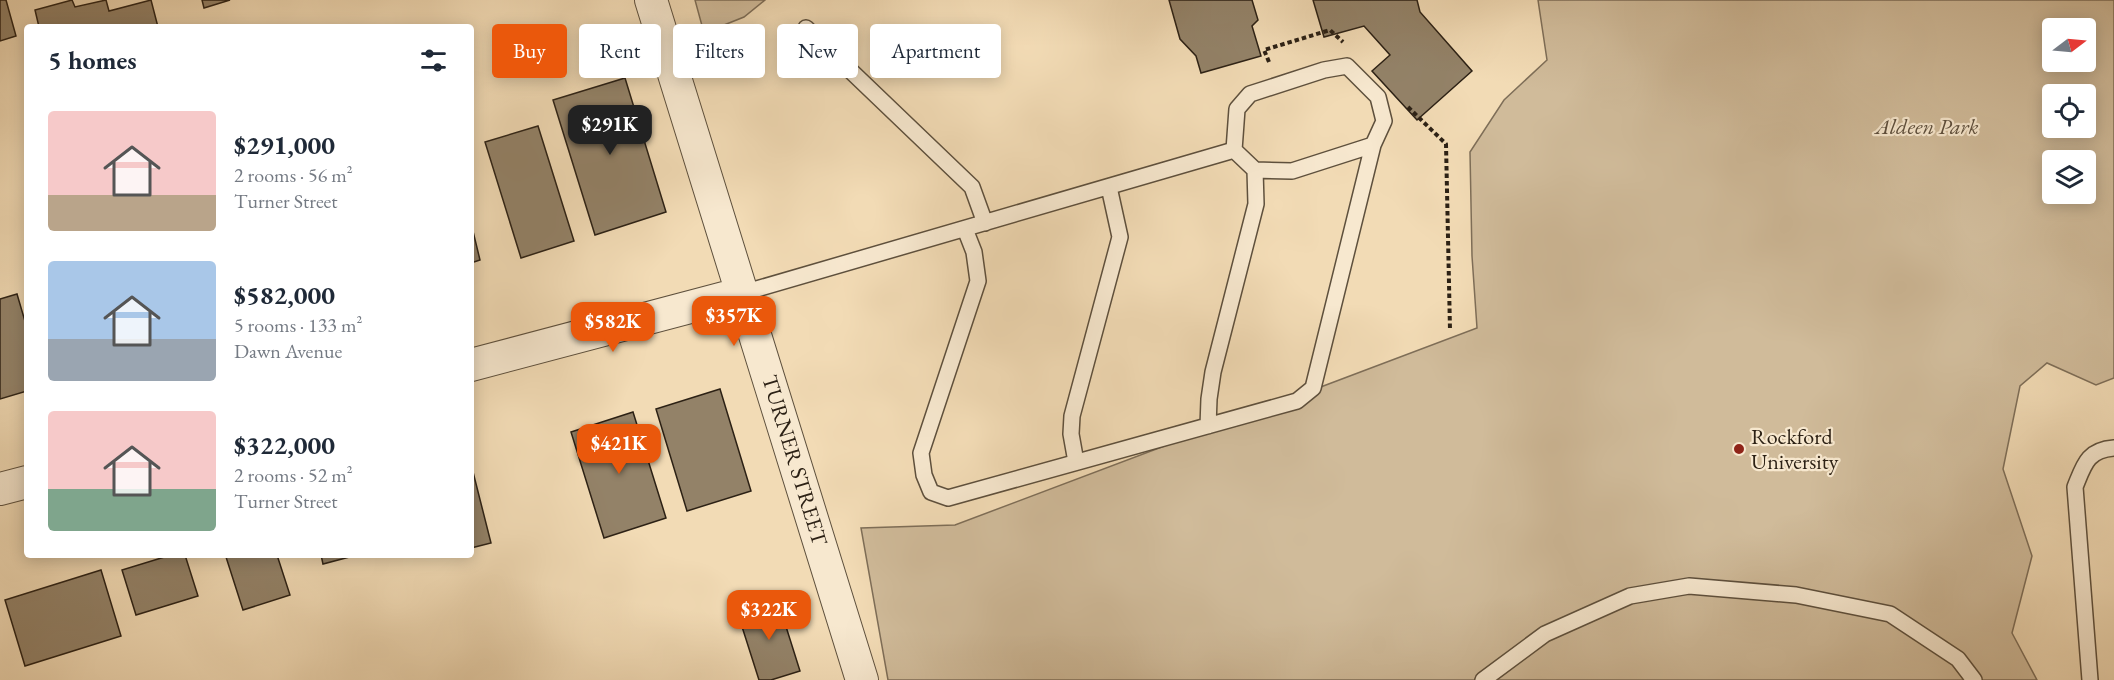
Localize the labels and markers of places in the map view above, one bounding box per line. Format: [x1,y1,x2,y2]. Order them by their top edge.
pin: $291K [568,105,652,156]
pin: $357K [692,296,776,347]
pin: $582K [571,302,655,353]
place label: Rockford University [1751,422,1839,476]
pin: $421K [577,424,661,475]
marker: Rockford University [1732,442,1746,456]
pin: $322K [727,590,811,641]

